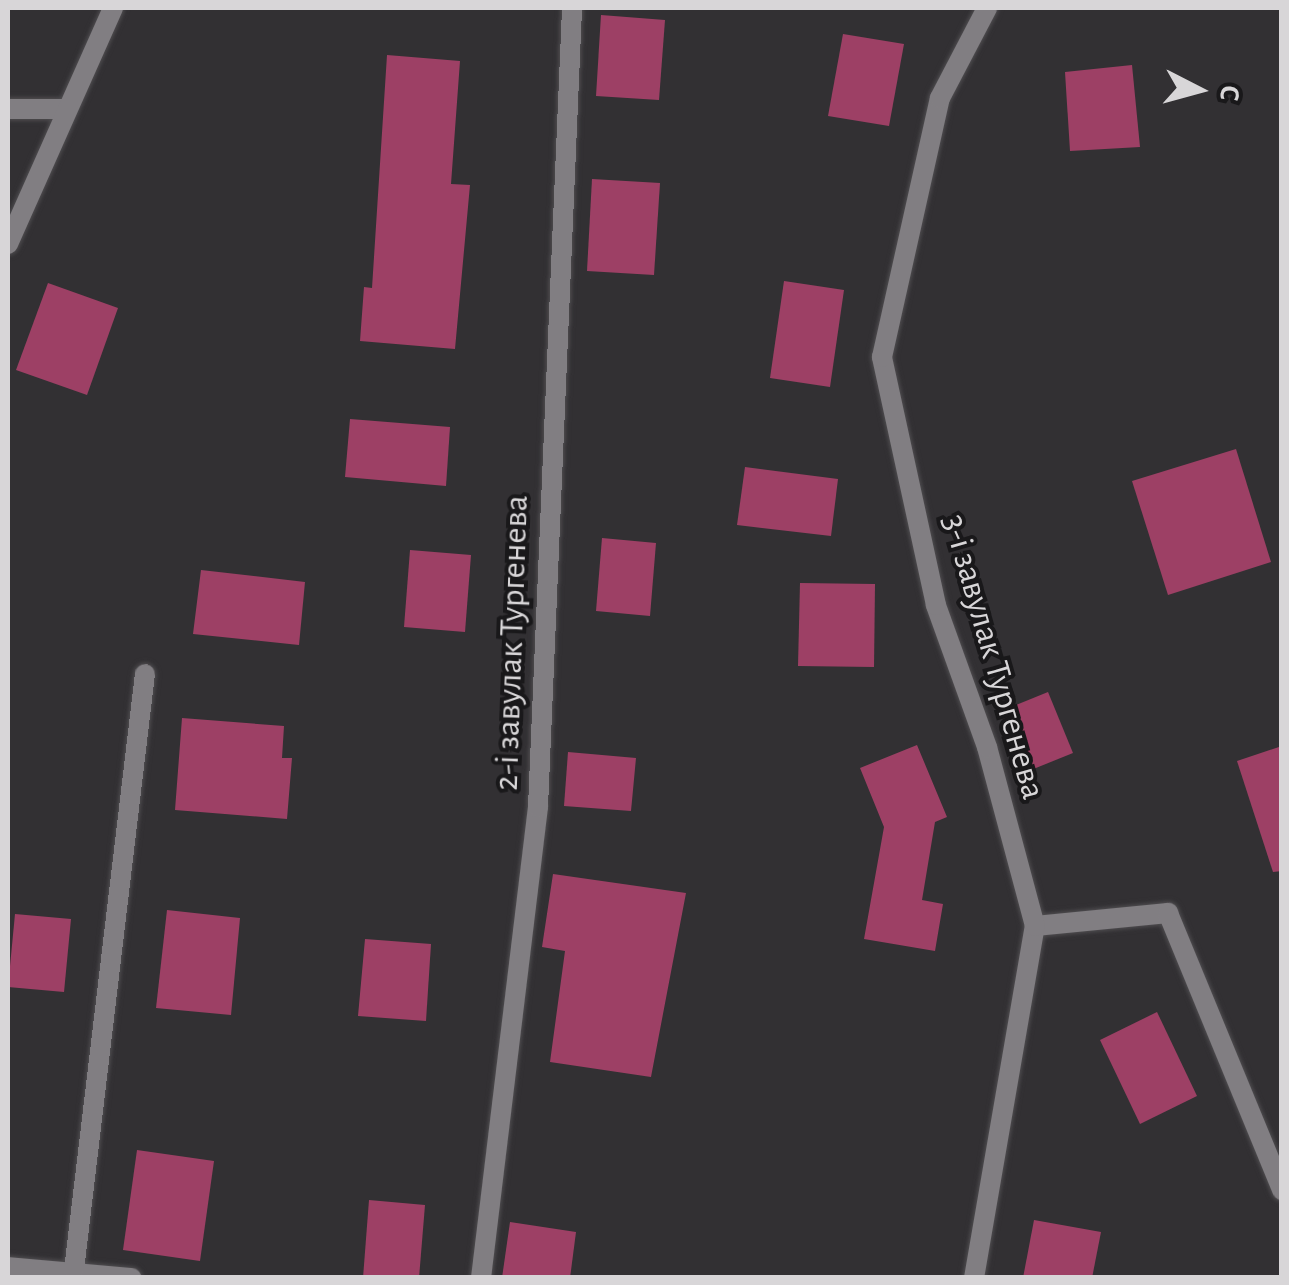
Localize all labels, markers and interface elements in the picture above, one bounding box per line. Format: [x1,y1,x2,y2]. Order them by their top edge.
north arrow [1149,40,1249,140]
text: С [1214,84,1244,102]
street label: 2-і завулак Тургенева [486,494,538,792]
street label: 3-і завулак Тургенева [932,510,1054,804]

